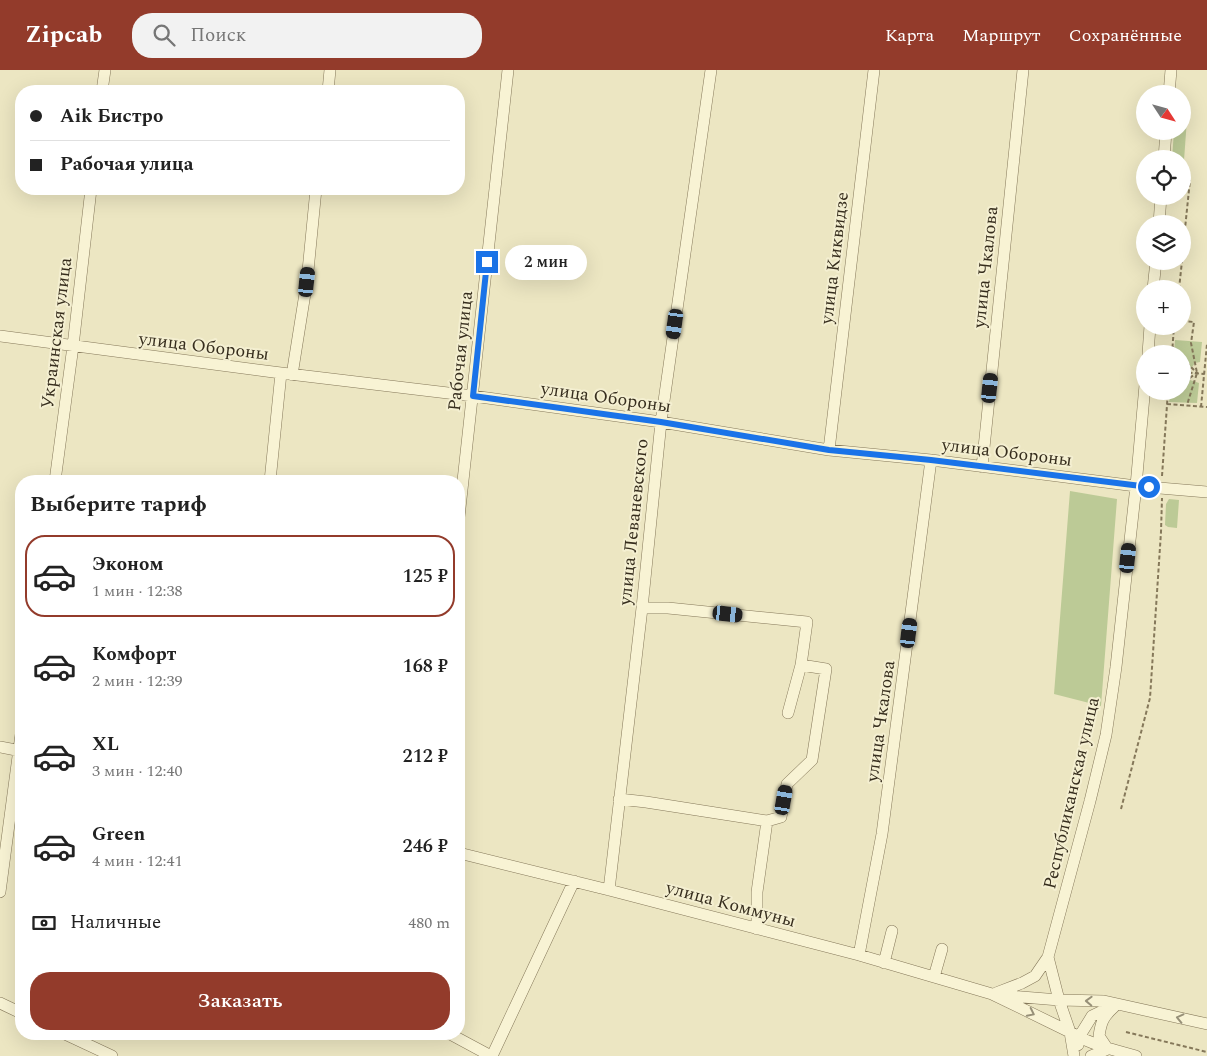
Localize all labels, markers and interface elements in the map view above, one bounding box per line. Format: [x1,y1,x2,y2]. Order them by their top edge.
search box [132,13,482,58]
text: Zipcab [25,17,102,53]
icon: search [150,21,178,49]
text: Поиск [190,21,246,50]
text: Карта [885,22,934,49]
text: Маршрут [962,22,1041,49]
text: Сохранённые [1069,22,1182,49]
north arrow [1136,85,1191,140]
map controls [1136,85,1191,400]
text: Aik Бистро [60,102,163,131]
text: Рабочая улица [60,150,193,179]
button: locate [1136,150,1191,205]
street label: улица Киквидзе [813,190,856,327]
street label: улица Чкалова [966,205,1005,330]
button: layers [1136,215,1191,270]
callout: 2 мин [504,244,587,280]
text: 2 мин [524,250,568,274]
route end [476,251,498,273]
street label: Украинская улица [34,256,79,410]
car [297,266,316,298]
button: + [1136,280,1191,335]
street label: Рабочая улица [441,289,480,412]
car [665,308,684,340]
street label: улица Обороны [136,325,271,368]
button: − [1136,345,1191,400]
car [980,372,999,404]
street label: улица Обороны [538,375,673,420]
street label: улица Обороны [939,431,1074,474]
street label: улица Леваневского [611,437,656,608]
route start [1138,476,1160,498]
text: Выберите тариф [30,488,207,521]
car [1118,542,1137,574]
text: Эконом [92,550,163,579]
icon: car [32,554,77,599]
text: 125 ₽ [403,562,448,591]
text: 1 мин · 12:38 [92,579,182,603]
car [712,605,743,623]
car [899,617,918,649]
text: Комфорт [92,640,176,669]
icon: car [32,644,77,689]
text: 168 ₽ [403,652,448,681]
street label: улица Чкалова [858,658,902,785]
text: 2 мин · 12:39 [92,669,182,693]
street label: Республиканская улица [1036,694,1107,892]
text: XL [92,730,119,759]
icon: car [32,734,77,779]
text: 212 ₽ [403,742,448,771]
text: 3 мин · 12:40 [92,759,182,783]
car [774,784,793,816]
text: Green [92,820,145,849]
icon: car [32,824,77,869]
text: 246 ₽ [403,832,448,861]
text: 4 мин · 12:41 [92,849,182,873]
street label: улица Коммуны [662,874,799,935]
text: Наличные [70,908,161,937]
icon: cash [30,909,58,937]
text: 480 m [408,911,450,935]
button: Заказать [30,972,450,1030]
one-way arrow [1085,995,1093,1006]
one-way arrow [1026,1007,1035,1017]
one-way arrow [1176,1013,1185,1024]

